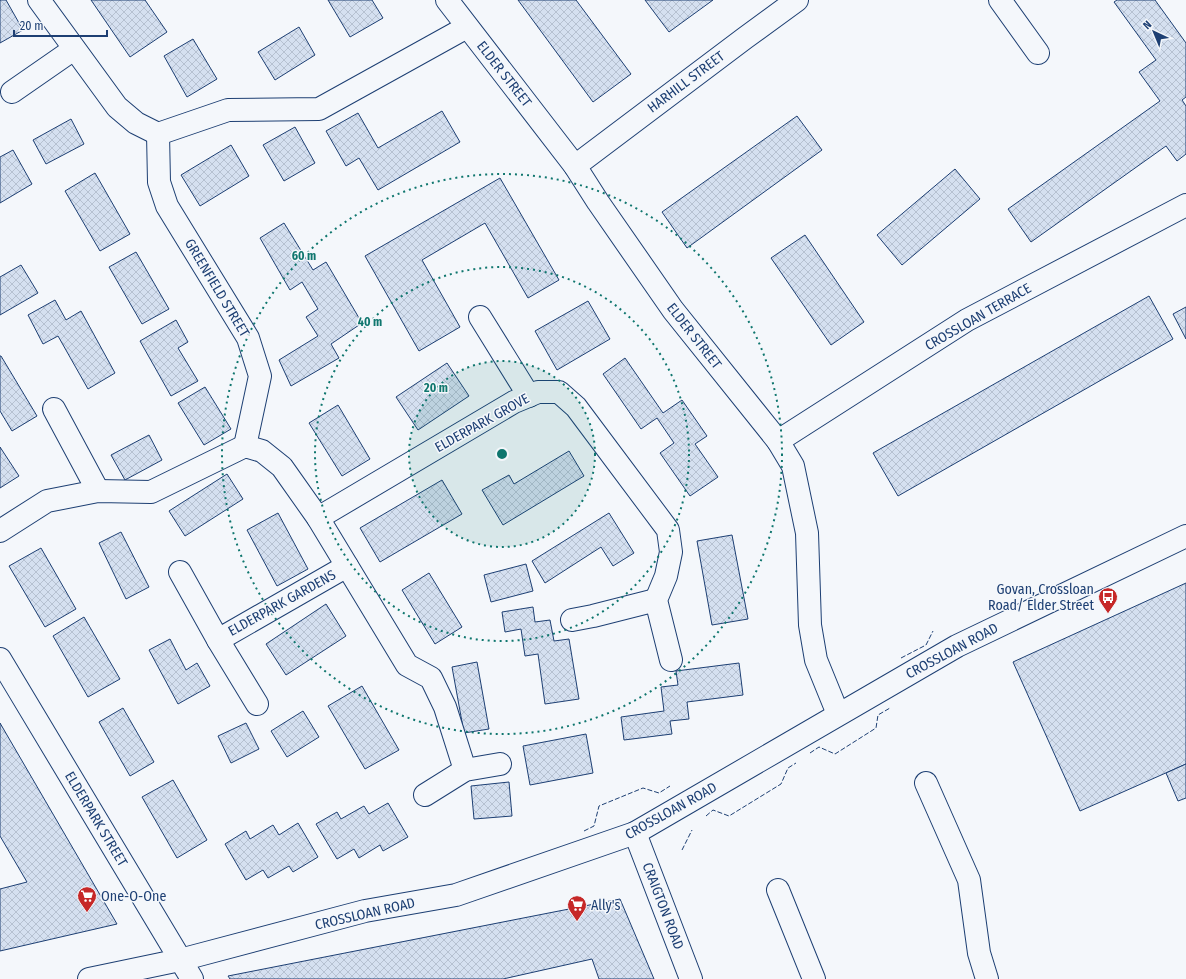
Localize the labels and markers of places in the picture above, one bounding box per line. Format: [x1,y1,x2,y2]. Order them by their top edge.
centre of rings [495,447,509,461]
place label: Govan, Crossloan Road/ Elder Street [988,581,1094,614]
bus stop icon: Govan, Crossloan Road/ Elder Street [1097,586,1119,614]
supermarket icon: One-O-One [76,885,98,913]
place label: One-O-One [101,888,166,905]
supermarket icon: Ally's [566,894,588,922]
place label: Ally's [591,897,621,914]

